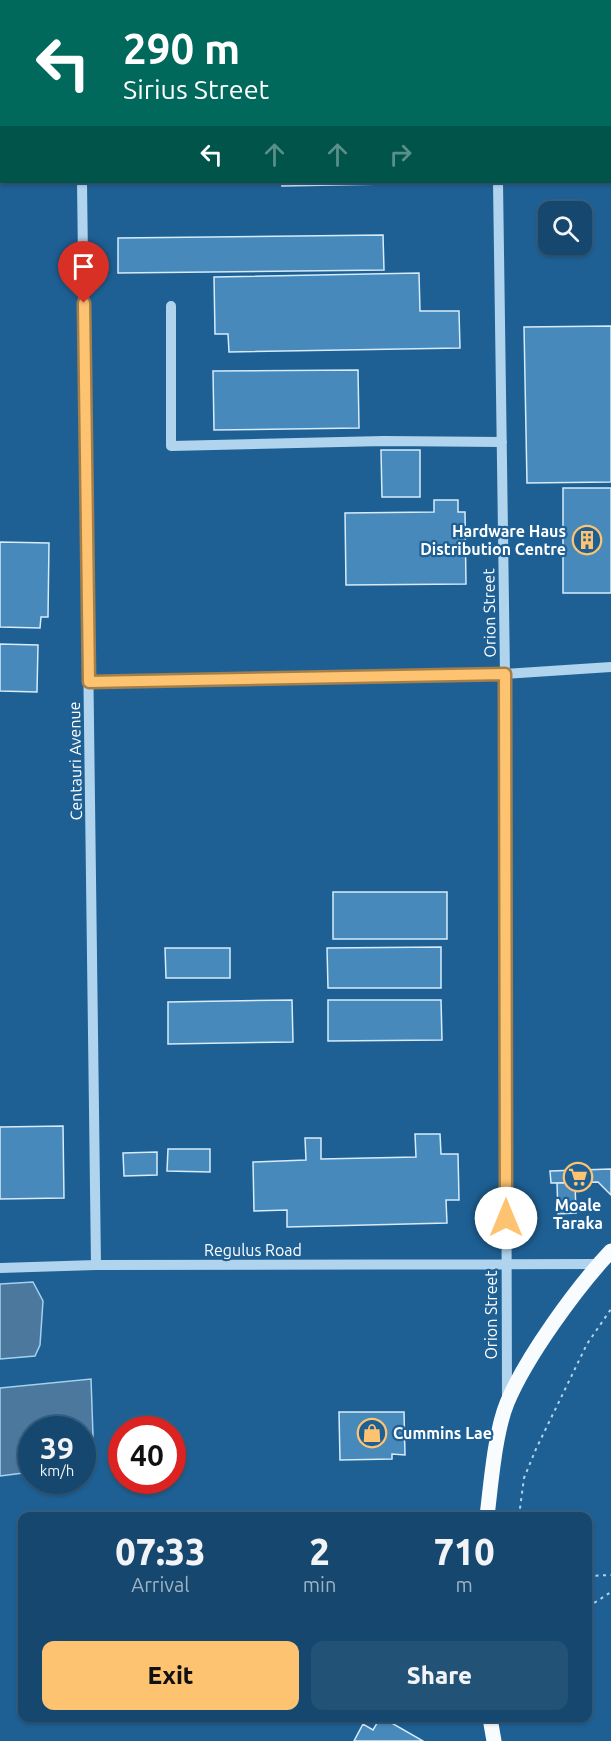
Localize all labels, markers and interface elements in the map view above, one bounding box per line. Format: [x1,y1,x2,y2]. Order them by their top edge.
icon: left [24,24,102,102]
text: 290 m [123,25,240,72]
text: Sirius Street [123,74,269,104]
icon: left [195,138,228,171]
icon: ahead [258,138,291,171]
icon: ahead [321,138,354,171]
icon: right [384,138,417,171]
map controls [538,201,592,255]
button: search [538,201,592,255]
pin [58,241,109,303]
icon: arrive [67,250,100,283]
place label: Hardware Haus Distribution Centre [420,522,566,558]
building icon: Hardware Haus Distribution Centre [571,524,603,556]
street label: Orion Street [479,568,499,658]
street label: Centauri Avenue [65,701,85,821]
supermarket icon: Moale Taraka [562,1161,594,1193]
position arrow [474,1186,538,1250]
place label: Moale Taraka [553,1196,603,1232]
street label: Regulus Road [204,1241,302,1259]
street label: Orion Street [482,1270,500,1360]
speed limit sign: 40 [108,1416,186,1494]
shop icon: Cummins Lae [356,1417,388,1449]
place label: Cummins Lae [393,1424,492,1442]
text: 39 [40,1431,74,1465]
text: km/h [40,1462,74,1479]
text: 07:33 [115,1531,205,1572]
text: 2 [309,1531,330,1572]
text: 710 [434,1531,495,1572]
text: Arrival [131,1573,190,1596]
text: min [303,1573,336,1596]
text: m [456,1573,473,1596]
button: Exit [42,1641,299,1710]
button: Share [311,1641,568,1710]

